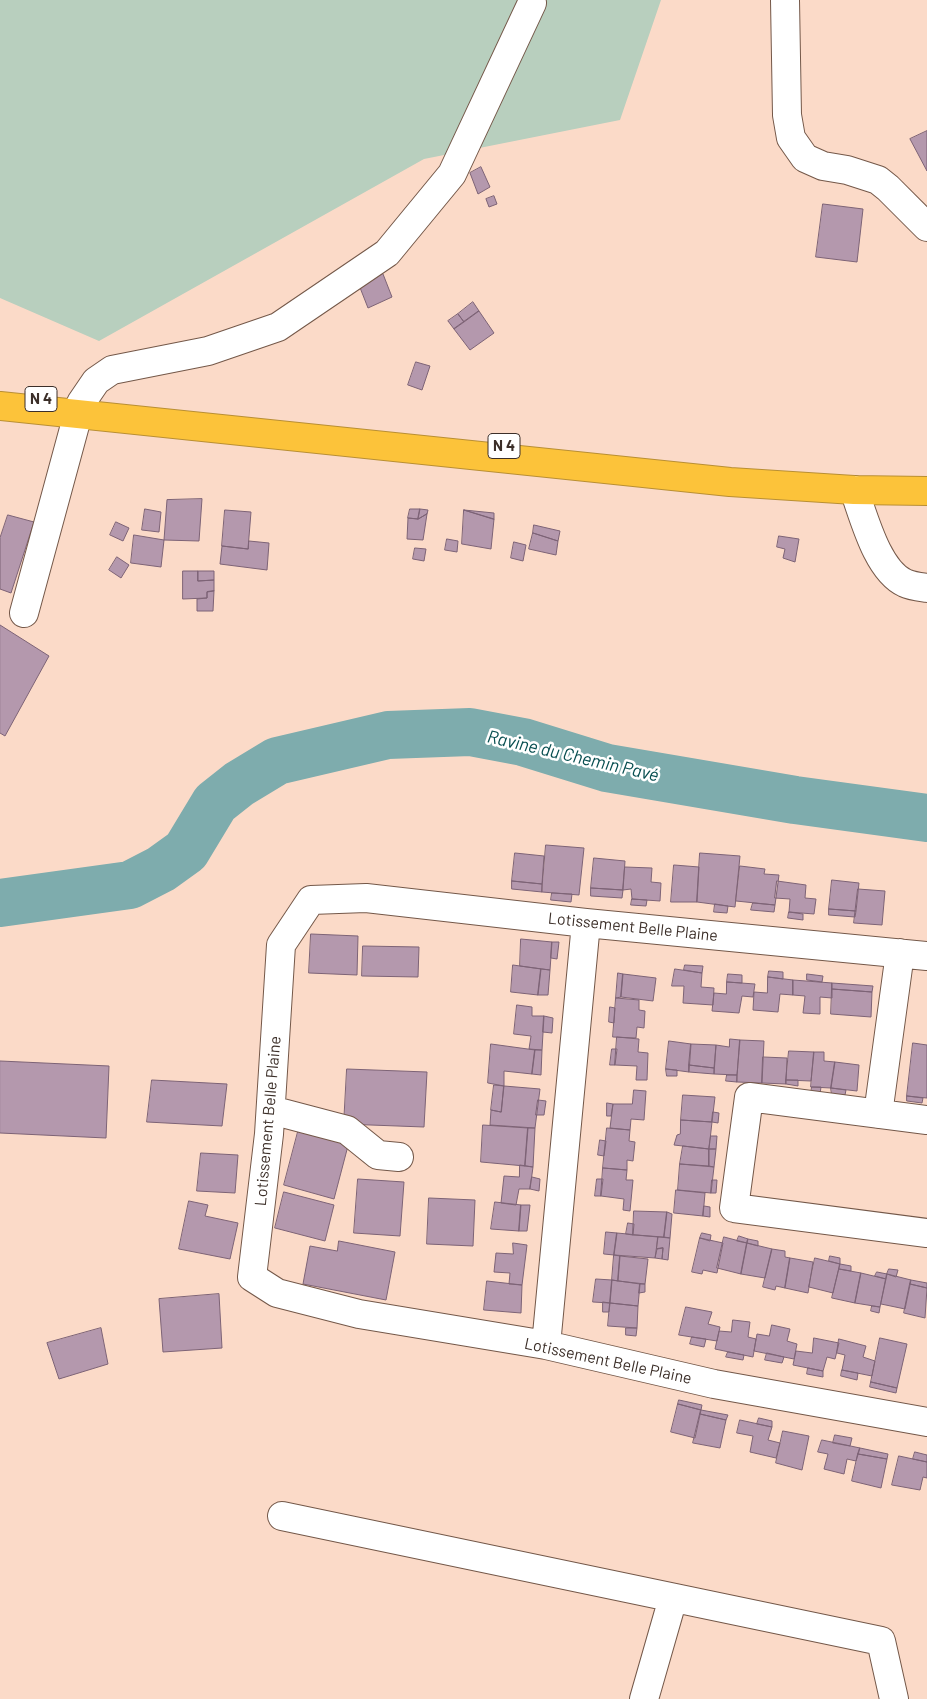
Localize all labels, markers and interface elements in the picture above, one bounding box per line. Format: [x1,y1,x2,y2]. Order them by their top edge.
road number: N 4 [25,386,57,412]
road number: N 4 [488,434,520,458]
water label: Ravine du Chemin Pavé [485,726,661,786]
street label: Lotissement Belle Plaine [547,909,719,945]
street label: Lotissement Belle Plaine [251,1035,285,1207]
street label: Lotissement Belle Plaine [523,1334,693,1388]

